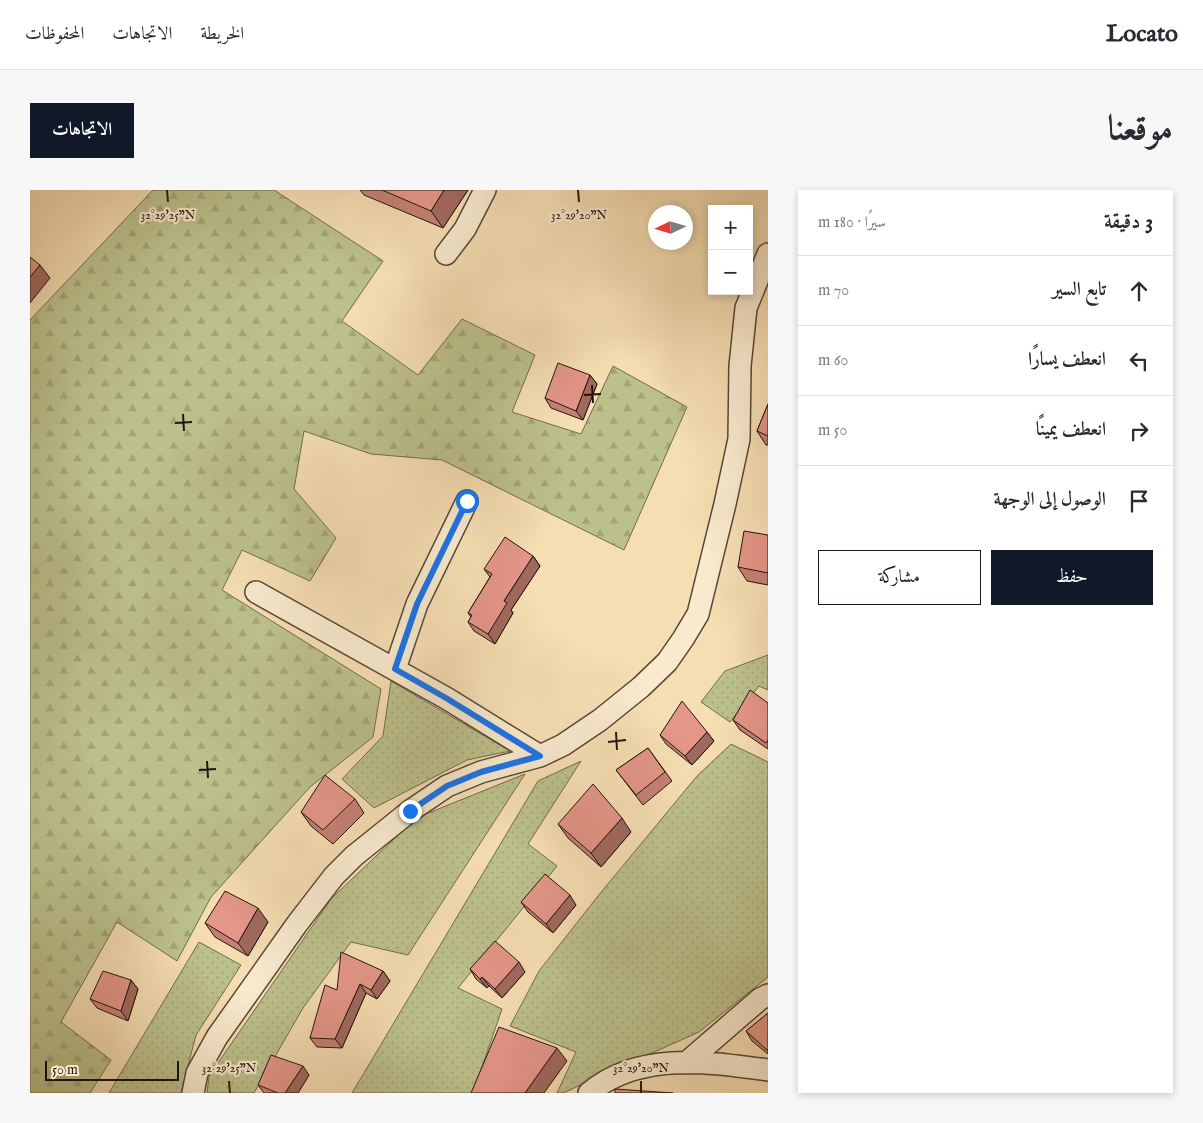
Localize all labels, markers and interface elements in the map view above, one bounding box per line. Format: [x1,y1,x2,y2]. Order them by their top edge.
text: Locato [1106,19,1178,50]
text: المحفوظات [25,23,84,46]
text: الاتجاهات [112,23,172,46]
text: الخريطة [200,23,244,46]
button: الاتجاهات [30,103,134,158]
text: موقعنا [1108,107,1173,152]
north arrow [648,205,693,250]
map controls [708,205,753,295]
button: + [708,205,753,250]
text: 32°29'25"N [141,208,196,223]
text: 32°29'20"N [551,208,608,223]
text: 3 دقيقة [1104,209,1153,236]
text: سيرًا · 180 m [818,213,886,233]
button: − [708,250,753,295]
icon: ahead [1125,277,1153,305]
text: تابع السير [1052,278,1106,302]
text: 70 m [818,281,849,301]
icon: left [1125,347,1153,375]
text: انعطف يسارًا [1028,348,1106,372]
text: 60 m [818,351,848,371]
icon: right [1125,417,1153,445]
text: انعطف يمينًا [1036,418,1106,442]
text: 50 m [818,421,847,441]
icon: arrive [1125,487,1153,515]
text: الوصول إلى الوجهة [994,488,1106,512]
route start [456,490,479,513]
button: مشاركة [818,550,981,605]
button: حفظ [991,550,1153,605]
route end [399,800,422,823]
scale bar [45,1058,179,1081]
text: 50 m [52,1061,78,1079]
text: 32°29'25"N [202,1061,257,1076]
text: 32°29'20"N [613,1061,670,1076]

